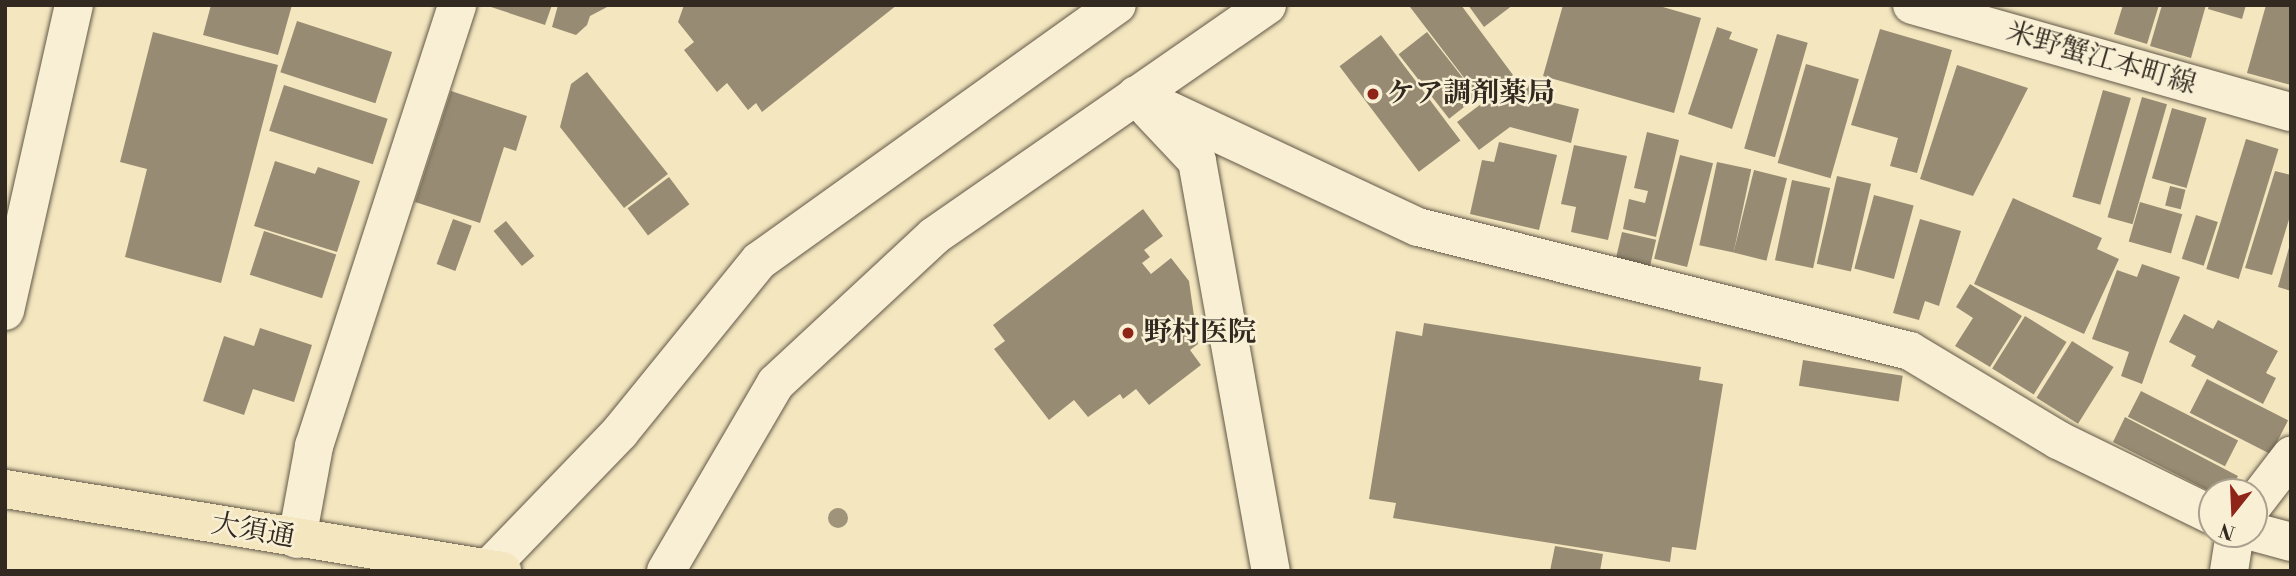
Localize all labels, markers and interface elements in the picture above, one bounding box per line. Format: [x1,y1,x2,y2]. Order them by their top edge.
street label: 米野蟹江本町線 [2002,16,2200,102]
place label: ケア調剤薬局 [1387,77,1555,111]
marker: ケア調剤薬局 [1365,86,1381,102]
place label: 野村医院 [1144,316,1256,350]
marker: 野村医院 [1118,323,1138,343]
north arrow [2198,478,2268,548]
street label: 大須通 [209,507,297,555]
text: N [2216,517,2238,545]

